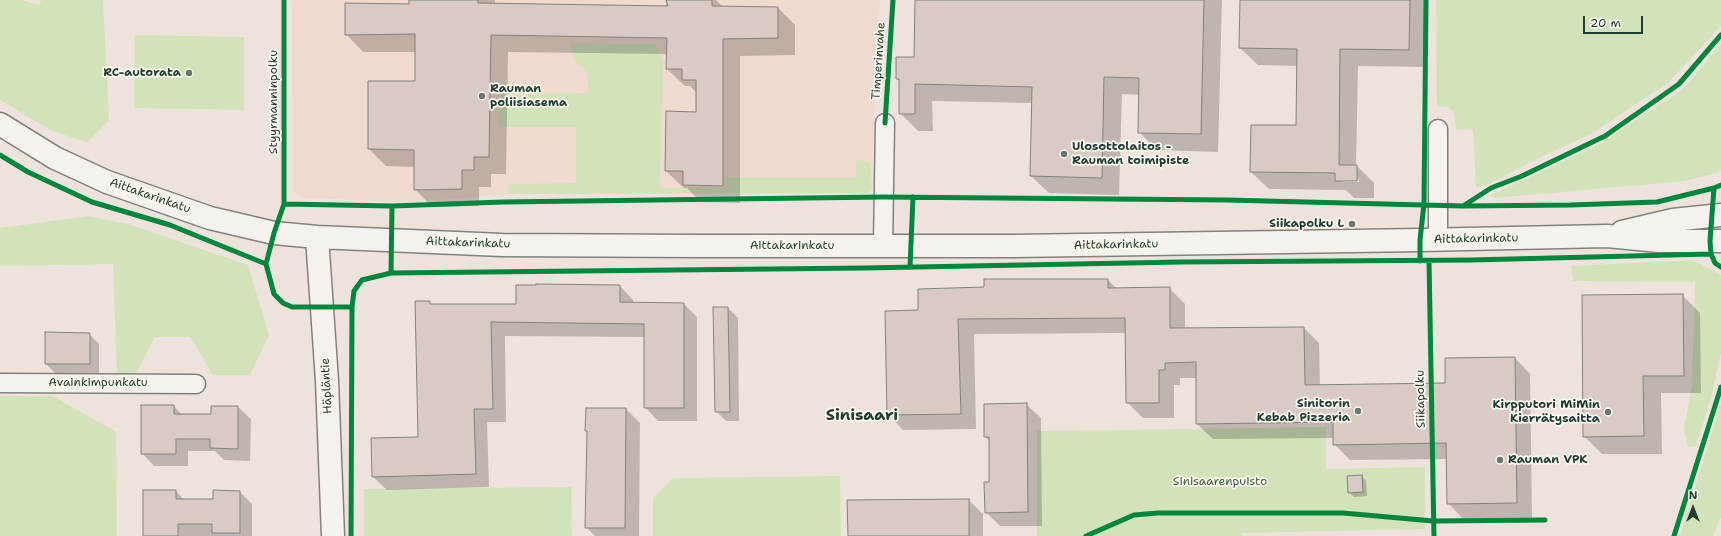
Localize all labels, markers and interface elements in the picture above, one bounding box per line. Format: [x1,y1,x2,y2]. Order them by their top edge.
scale bar [1585,8,1645,34]
text: 20 m [1590,15,1621,31]
street label: Timperinvahe [869,22,889,100]
street label: Styyrmanninpolku [267,50,281,154]
place label: RC-autorata [103,66,181,80]
marker: RC-autorata [184,68,194,78]
place label: Rauman poliisiasema [490,82,567,110]
marker: Rauman poliisiasema [477,91,487,101]
place label: Ulosottolaitos - Rauman toimipiste [1072,140,1189,168]
marker: Ulosottolaitos - Rauman toimipiste [1059,149,1069,159]
street label: Aittakarinkatu [108,175,192,217]
place label: Siikapolku L [1269,217,1344,231]
marker: Siikapolku L [1347,219,1357,229]
street label: Aittakarinkatu [1434,231,1518,247]
street label: Aittakarinkatu [425,234,511,252]
street label: Aittakarinkatu [1074,237,1158,253]
street label: Aittakarinkatu [750,239,834,253]
street label: Häpläntie [318,358,336,414]
street label: Siikapolku [1413,370,1429,428]
street label: Avainkimpunkatu [48,376,148,390]
place label: Sinitorin Kebab Pizzeria [1257,397,1350,425]
place label: Kirpputori MiMin Kierrätysaitta [1492,398,1600,426]
district label: Sinisaari [826,406,898,426]
marker: Sinitorin Kebab Pizzeria [1353,406,1363,416]
marker: Kirpputori MiMin Kierrätysaitta [1603,407,1613,417]
place label: Rauman VPK [1508,453,1588,467]
marker: Rauman VPK [1495,455,1505,465]
park label: Sinisaarenpuisto [1173,475,1267,489]
north arrow [1673,488,1713,528]
text: N [1689,488,1697,503]

